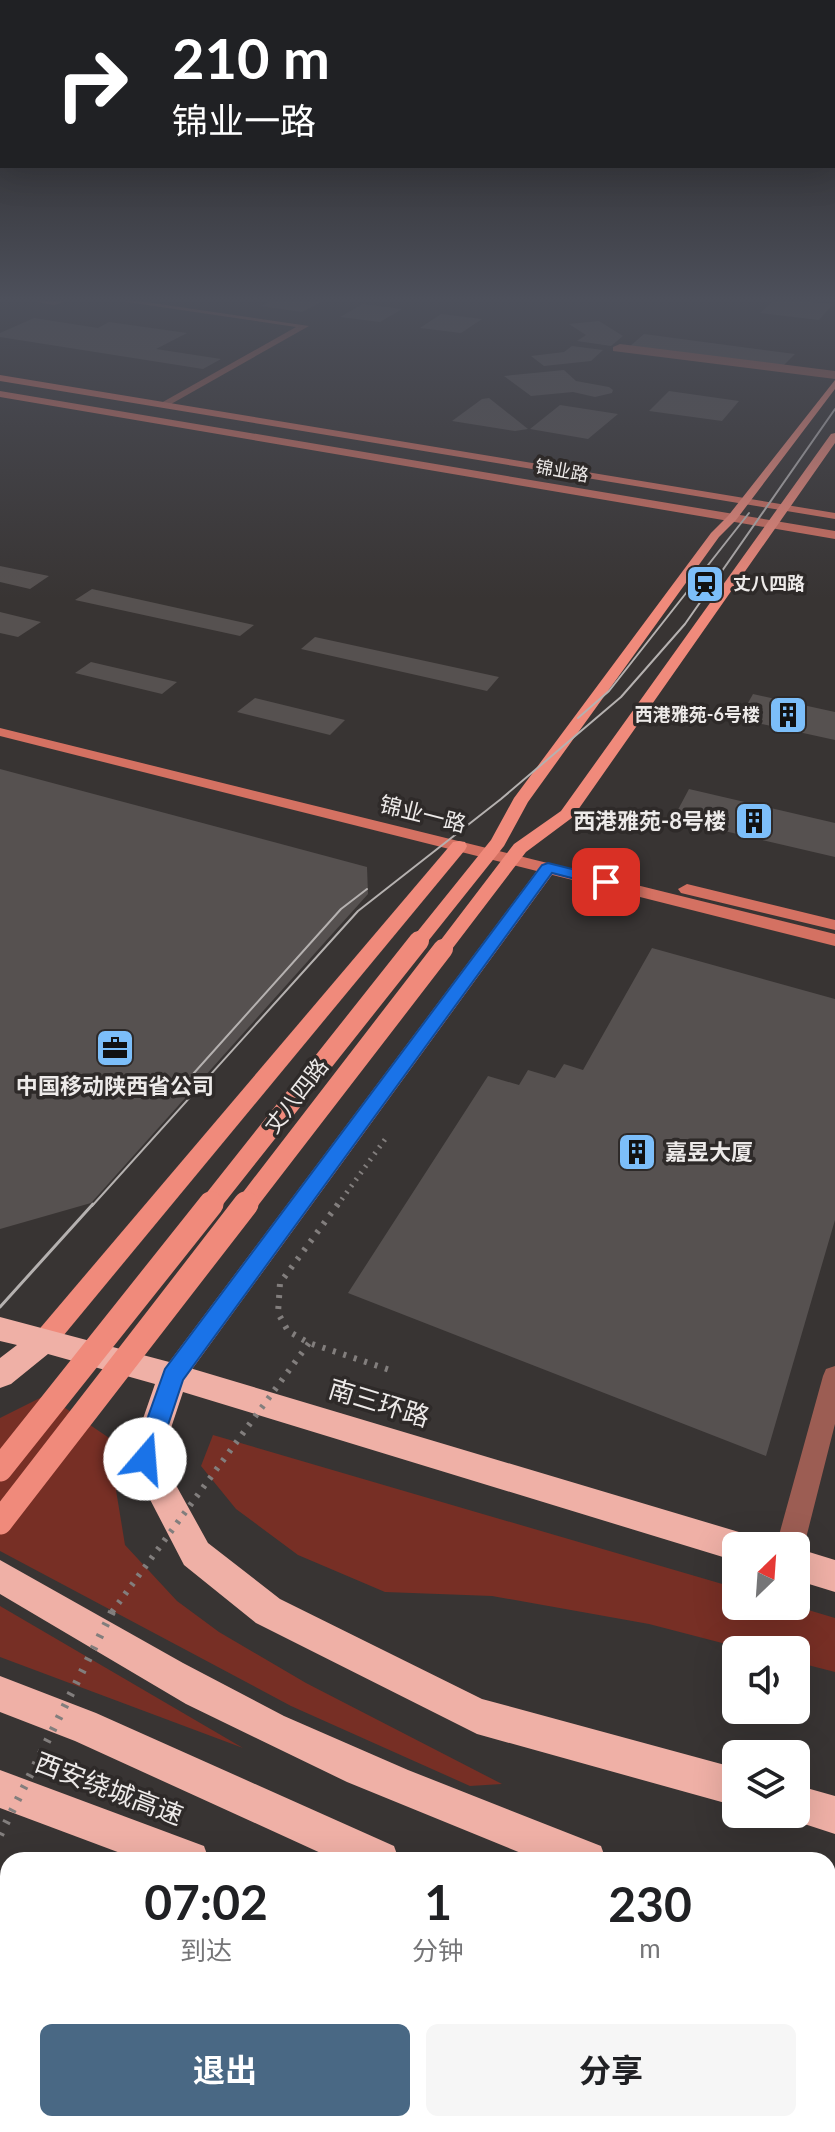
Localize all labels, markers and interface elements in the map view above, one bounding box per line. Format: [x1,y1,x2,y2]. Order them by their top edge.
text: 210 m [172,24,330,91]
icon: right [40,32,144,136]
text: 锦业一路 [172,98,316,142]
street label: 锦业路 [534,454,591,486]
station icon: 丈八四路 [684,563,726,605]
place label: 丈八四路 [733,572,805,594]
building icon: 西港雅苑-6号楼 [767,694,809,736]
place label: 西港雅苑-6号楼 [635,703,760,725]
street label: 锦业一路 [377,790,469,837]
building icon: 西港雅苑-8号楼 [733,800,775,842]
place label: 西港雅苑-8号楼 [573,807,726,834]
pin [572,848,640,916]
icon: arrive [584,860,628,904]
office icon: 中国移动陕西省公司 [94,1027,136,1069]
street label: 丈八四路 [258,1053,333,1139]
place label: 中国移动陕西省公司 [16,1072,214,1099]
building icon: 嘉昱大厦 [616,1131,658,1173]
place label: 嘉昱大厦 [665,1138,753,1165]
street label: 南三环路 [325,1372,434,1433]
position arrow [103,1417,187,1501]
north arrow [722,1532,810,1620]
map controls [722,1532,810,1828]
button: sound [722,1636,810,1724]
button: layers [722,1740,810,1828]
street label: 西安绕城高速 [31,1745,188,1831]
text: 07:02 [144,1873,268,1930]
text: 1 [424,1873,452,1930]
text: 230 [608,1875,692,1932]
text: m [639,1932,661,1964]
text: 到达 [180,1934,232,1966]
text: 分钟 [412,1934,464,1966]
button: 退出 [40,2024,410,2116]
button: 分享 [426,2024,796,2116]

